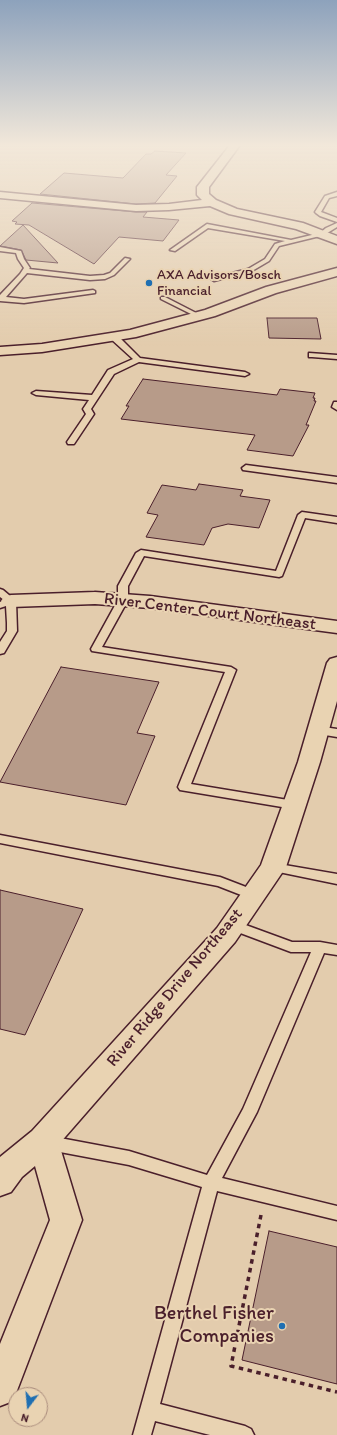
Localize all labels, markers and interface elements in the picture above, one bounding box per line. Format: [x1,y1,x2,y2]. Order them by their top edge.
place label: AXA Advisors/Bosch Financial [157,267,281,300]
marker: AXA Advisors/Bosch Financial [144,278,154,288]
street label: River Center Court Northeast [103,589,317,635]
street label: River Ridge Drive Northeast [103,905,247,1071]
place label: Berthel Fisher Companies [154,1302,274,1349]
marker: Berthel Fisher Companies [277,1321,287,1331]
north arrow [8,1387,48,1427]
text: N [19,1411,30,1425]

